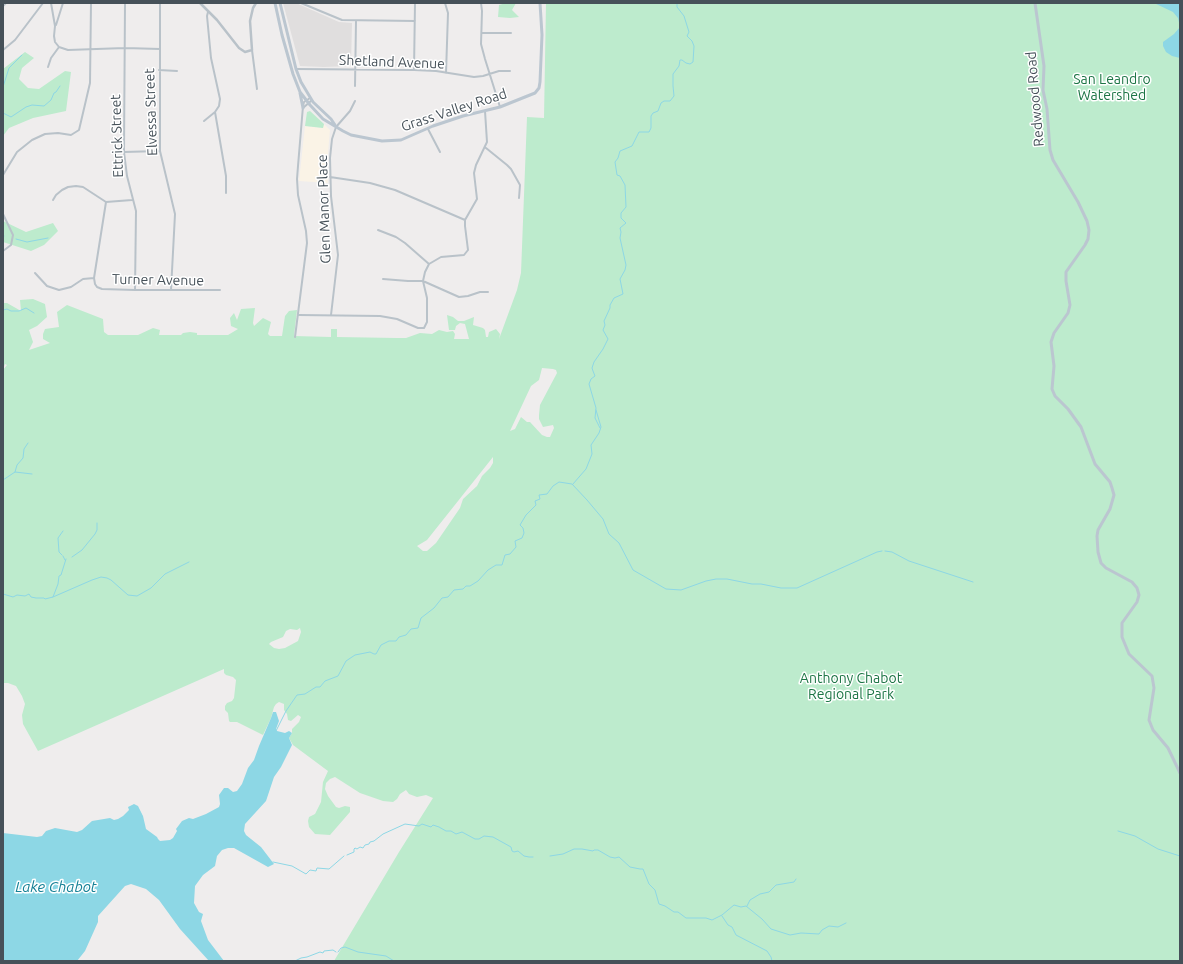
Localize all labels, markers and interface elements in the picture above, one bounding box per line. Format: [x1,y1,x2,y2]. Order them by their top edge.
street label: Redwood Road [1022,51,1048,147]
street label: Shetland Avenue [339,52,445,72]
street label: Elvessa Street [141,68,161,156]
park label: San Leandro Watershed [1073,71,1151,104]
street label: Grass Valley Road [399,85,509,135]
street label: Ettrick Street [107,94,127,178]
street label: Glen Manor Place [314,154,334,264]
street label: Turner Avenue [112,271,204,289]
park label: Anthony Chabot Regional Park [800,670,902,702]
water label: Lake Chabot [15,878,97,896]

